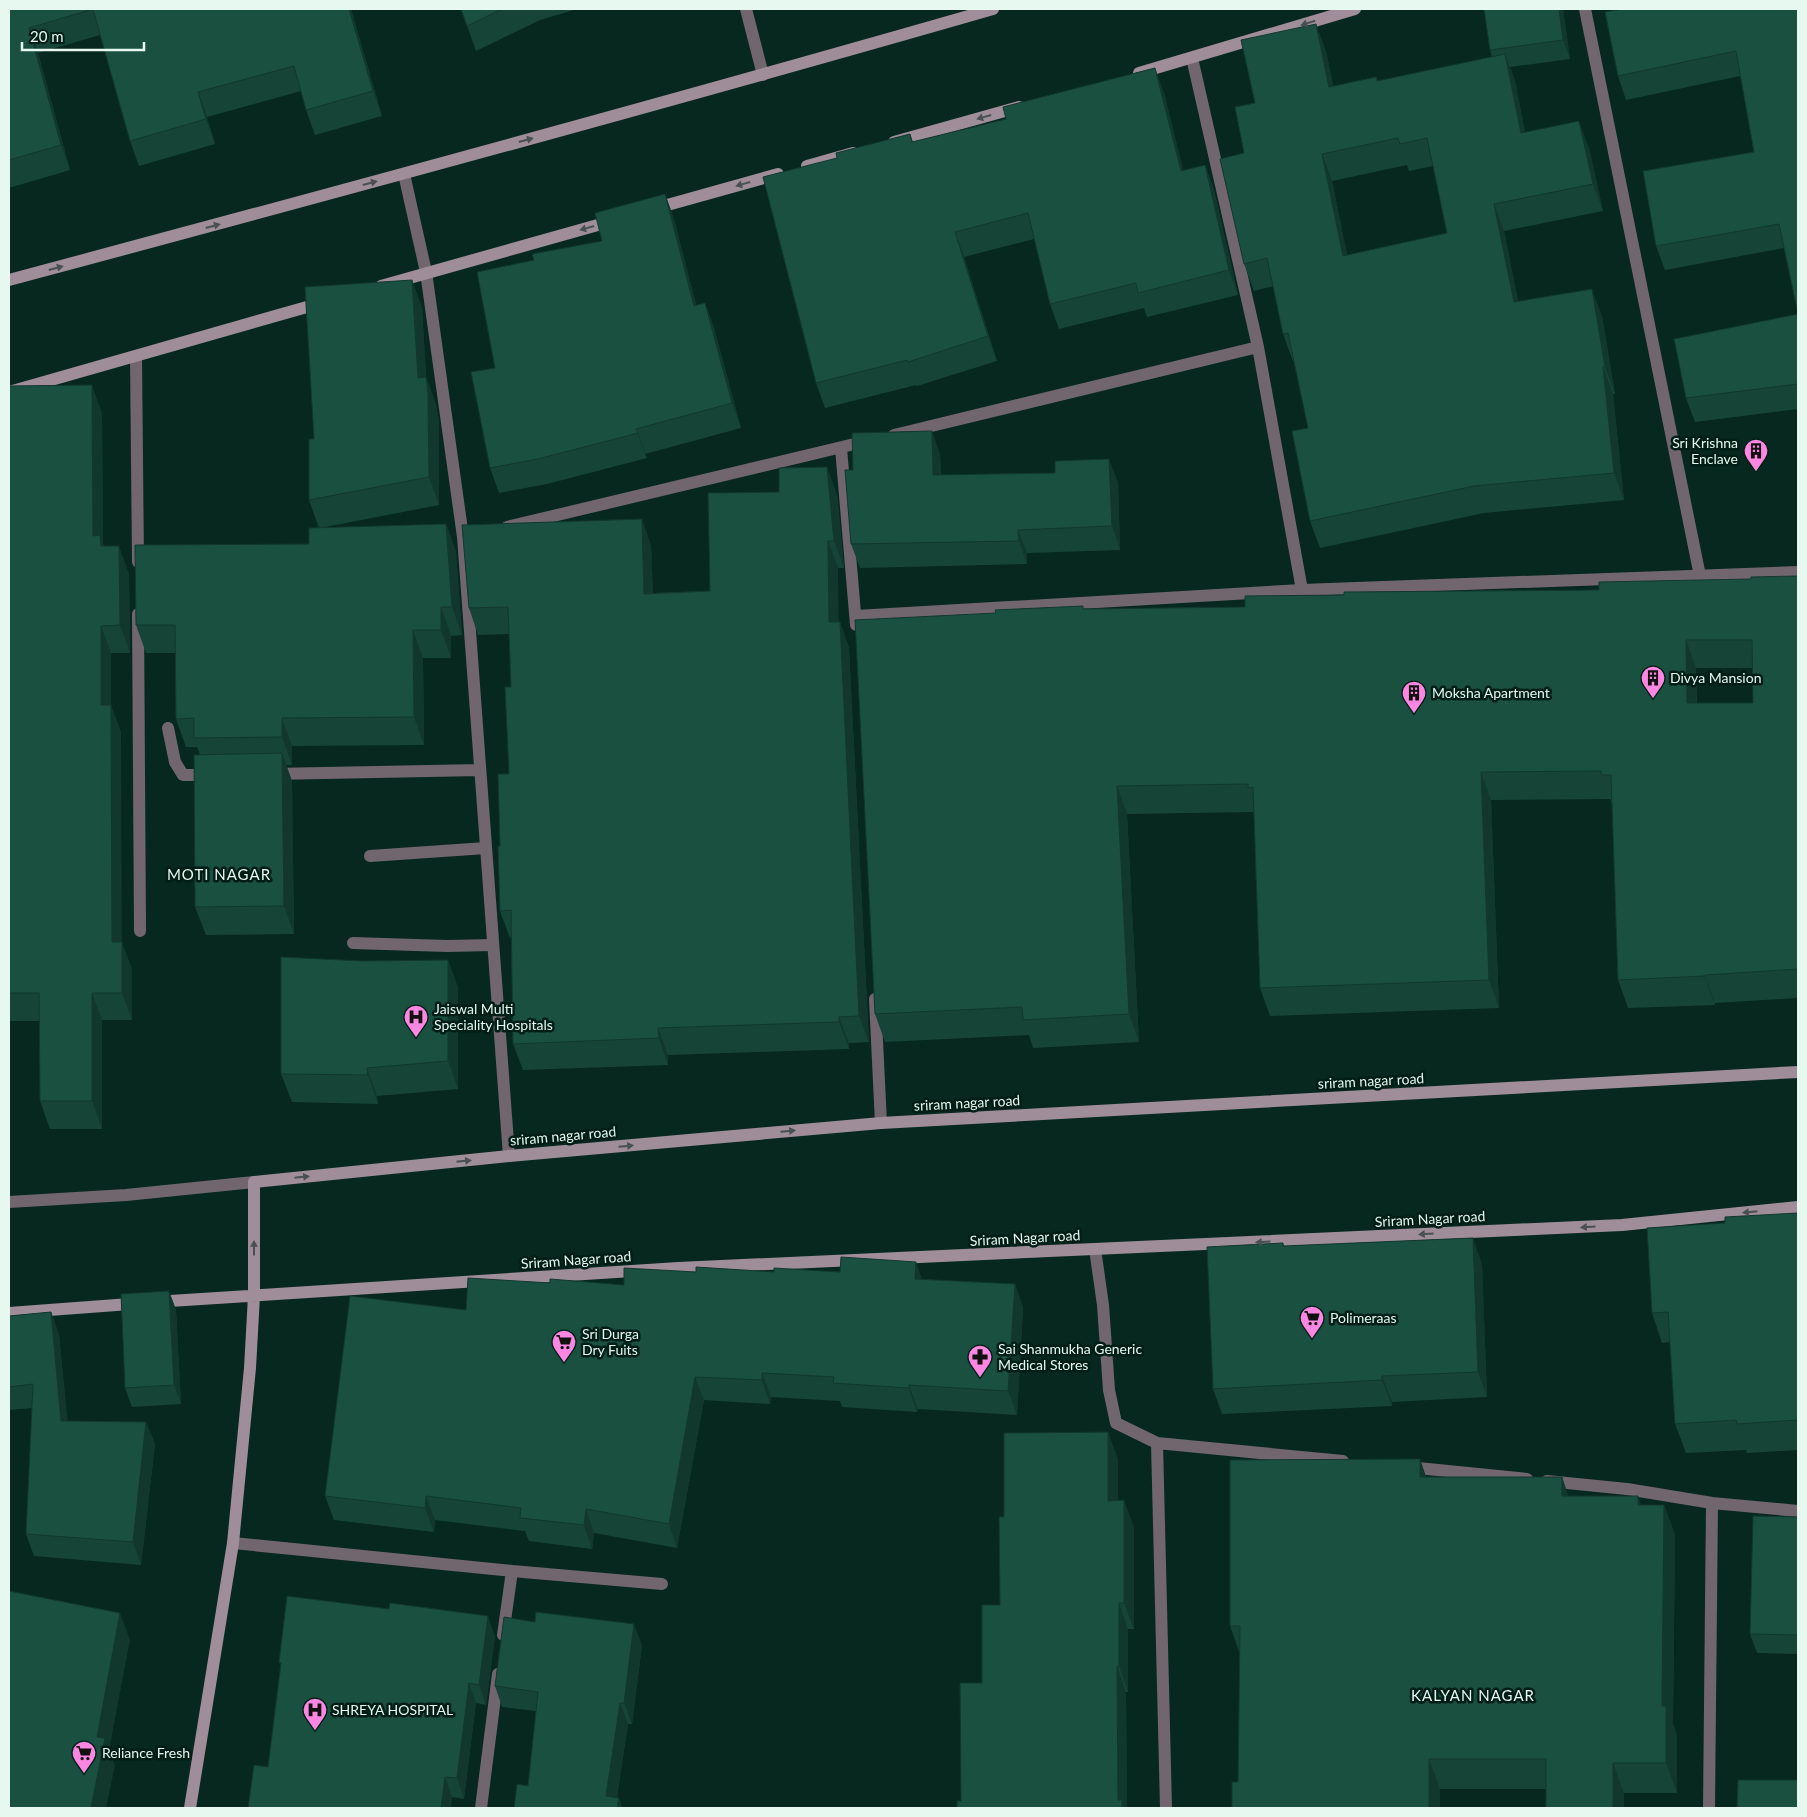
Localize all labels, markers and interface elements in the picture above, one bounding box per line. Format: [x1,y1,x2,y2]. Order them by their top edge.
one-way arrow [1301,19,1316,27]
scale bar [22,20,145,52]
text: 20 m [30,27,64,45]
one-way arrow [977,113,992,121]
one-way arrow [519,136,534,144]
one-way arrow [362,179,377,187]
one-way arrow [736,180,751,188]
one-way arrow [205,221,220,229]
one-way arrow [579,224,594,232]
one-way arrow [48,263,63,271]
place label: Sri Krishna Enclave [1672,434,1738,467]
building icon: Sri Krishna Enclave [1743,438,1769,472]
building icon: Divya Mansion [1640,665,1666,699]
place label: Divya Mansion [1670,669,1761,686]
building icon: Moksha Apartment [1401,680,1427,714]
place label: Moksha Apartment [1432,684,1550,701]
district label: MOTI NAGAR [167,865,271,883]
place label: Jaiswal Multi Speciality Hospitals [434,1000,553,1033]
hospital icon: Jaiswal Multi Speciality Hospitals [403,1004,429,1038]
street label: sriram nagar road [1317,1069,1425,1092]
street label: sriram nagar road [913,1091,1021,1114]
street label: sriram nagar road [509,1122,617,1149]
one-way arrow [780,1127,796,1135]
one-way arrow [618,1142,634,1150]
one-way arrow [456,1157,472,1165]
one-way arrow [295,1173,311,1181]
street label: Sriram Nagar road [1374,1207,1486,1230]
one-way arrow [1741,1208,1757,1216]
one-way arrow [1580,1223,1596,1231]
street label: Sriram Nagar road [969,1226,1081,1249]
one-way arrow [1417,1231,1433,1239]
one-way arrow [1255,1238,1271,1246]
one-way arrow [250,1239,258,1255]
street label: Sriram Nagar road [520,1247,632,1272]
supermarket icon: Polimeraas [1299,1305,1325,1339]
place label: Polimeraas [1330,1309,1397,1326]
place label: Sri Durga Dry Fuits [582,1325,639,1358]
supermarket icon: Sri Durga Dry Fuits [551,1329,577,1363]
place label: Sai Shanmukha Generic Medical Stores [998,1340,1142,1373]
pharmacy icon: Sai Shanmukha Generic Medical Stores [967,1344,993,1378]
district label: KALYAN NAGAR [1411,1686,1535,1704]
hospital icon: SHREYA HOSPITAL [302,1697,328,1731]
place label: SHREYA HOSPITAL [332,1701,453,1718]
supermarket icon: Reliance Fresh [71,1740,97,1774]
place label: Reliance Fresh [102,1744,190,1761]

